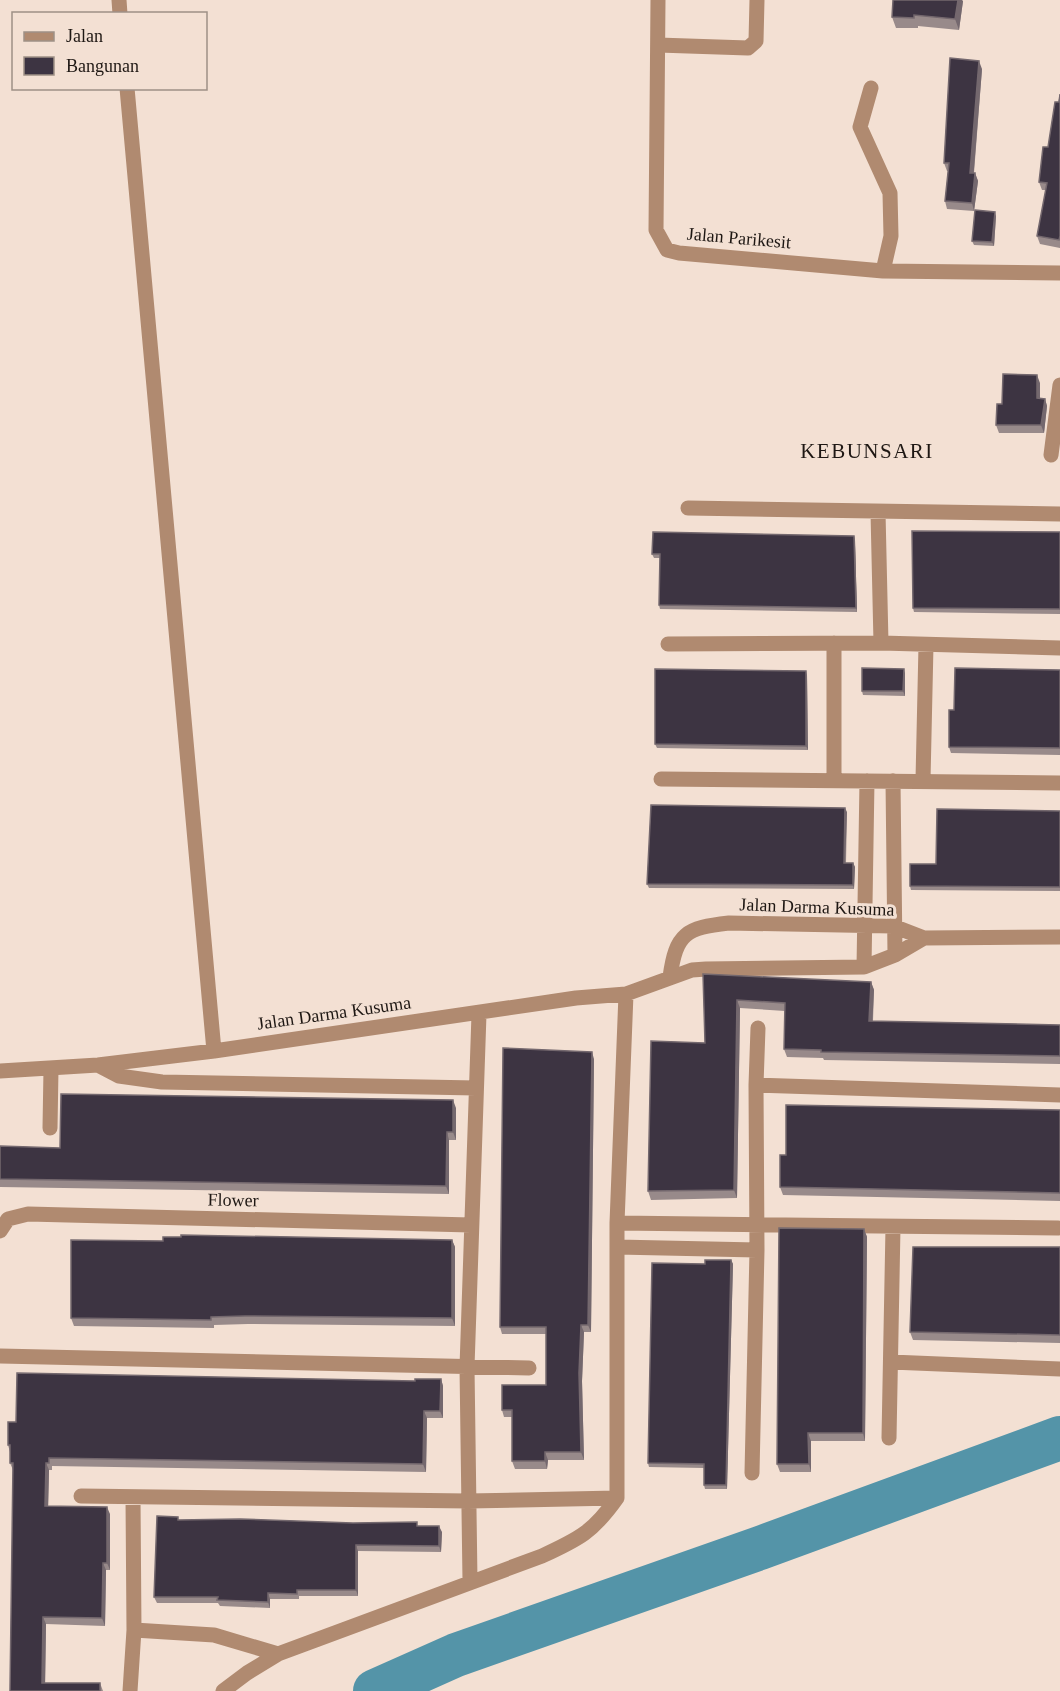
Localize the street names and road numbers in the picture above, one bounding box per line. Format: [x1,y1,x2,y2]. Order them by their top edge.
street label: Jalan Parikesit [686,223,792,253]
street label: Jalan Darma Kusuma [739,894,895,920]
street label: Jalan Darma Kusuma [256,992,412,1034]
street label: Flower [207,1190,259,1210]

